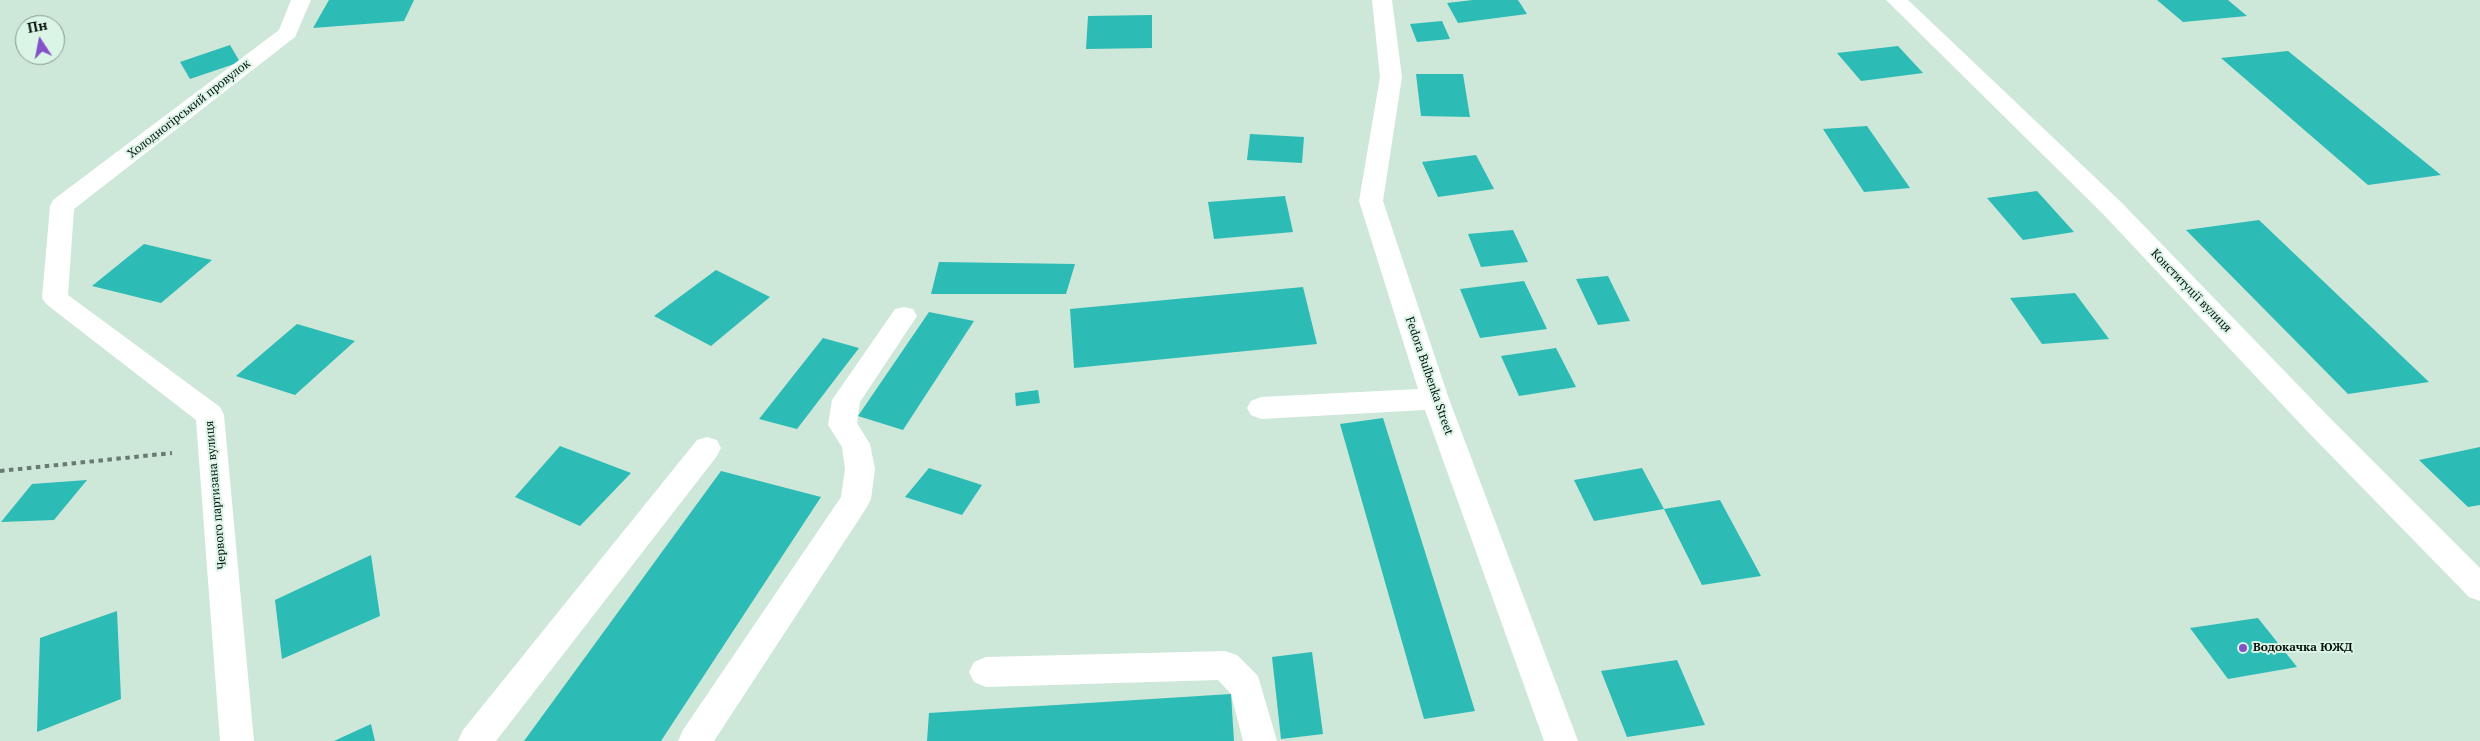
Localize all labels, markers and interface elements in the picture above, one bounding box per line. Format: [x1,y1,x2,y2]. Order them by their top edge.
north arrow [15,15,65,65]
text: Пн [26,15,49,37]
street label: Холодногірський провулок [125,57,253,161]
street label: Конституції вулиця [2148,247,2234,335]
street label: Fedora Bulbenka Street [1402,315,1456,437]
street label: Червого партизана вулиця [202,420,230,570]
place label: Водокачка ЮЖД [2253,641,2353,655]
marker: Водокачка ЮЖД [2237,642,2249,654]

